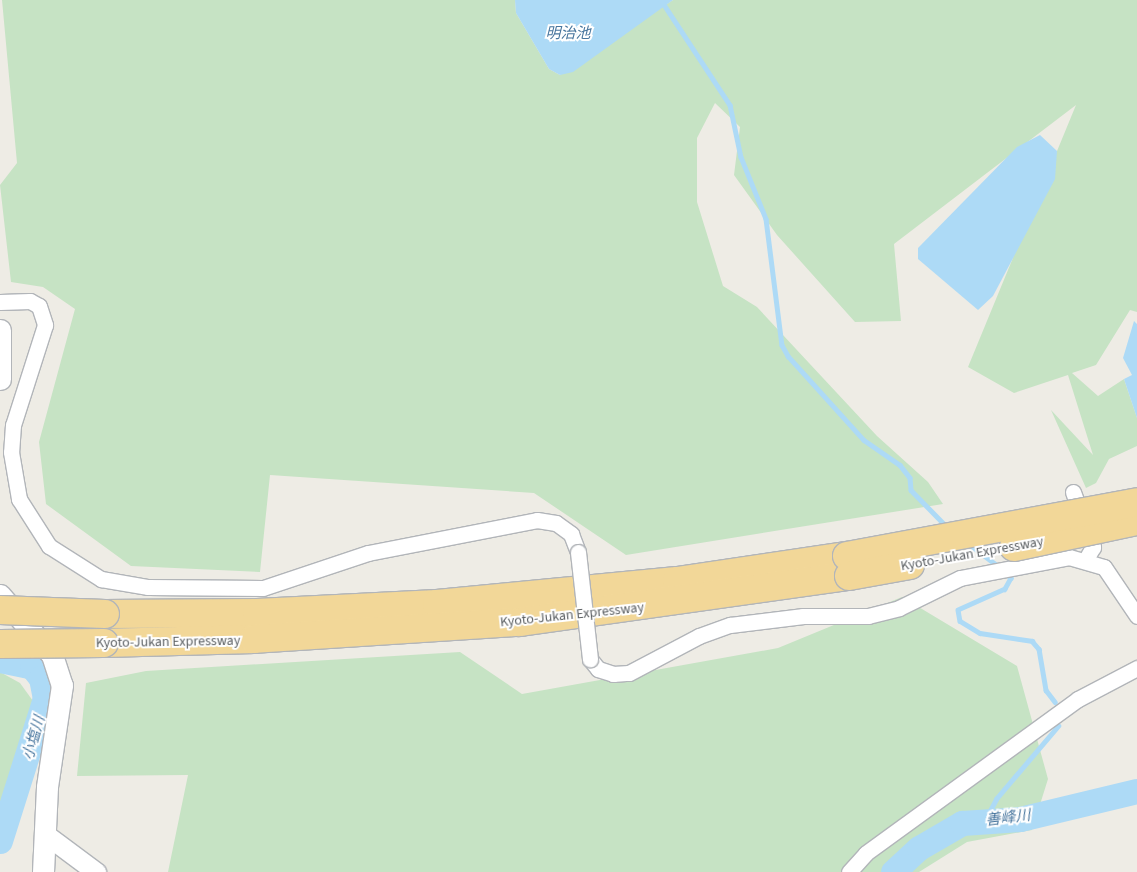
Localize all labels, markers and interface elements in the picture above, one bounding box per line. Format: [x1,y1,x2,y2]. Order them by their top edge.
water label: 明治池 [546,25,590,43]
street label: Kyoto-Jukan Expressway [899,533,1045,575]
street label: Kyoto-Jukan Expressway [499,599,645,631]
street label: Kyoto-Jukan Expressway [96,632,240,652]
water label: 小塩川 [19,714,49,762]
water label: 善峰川 [985,806,1031,830]

